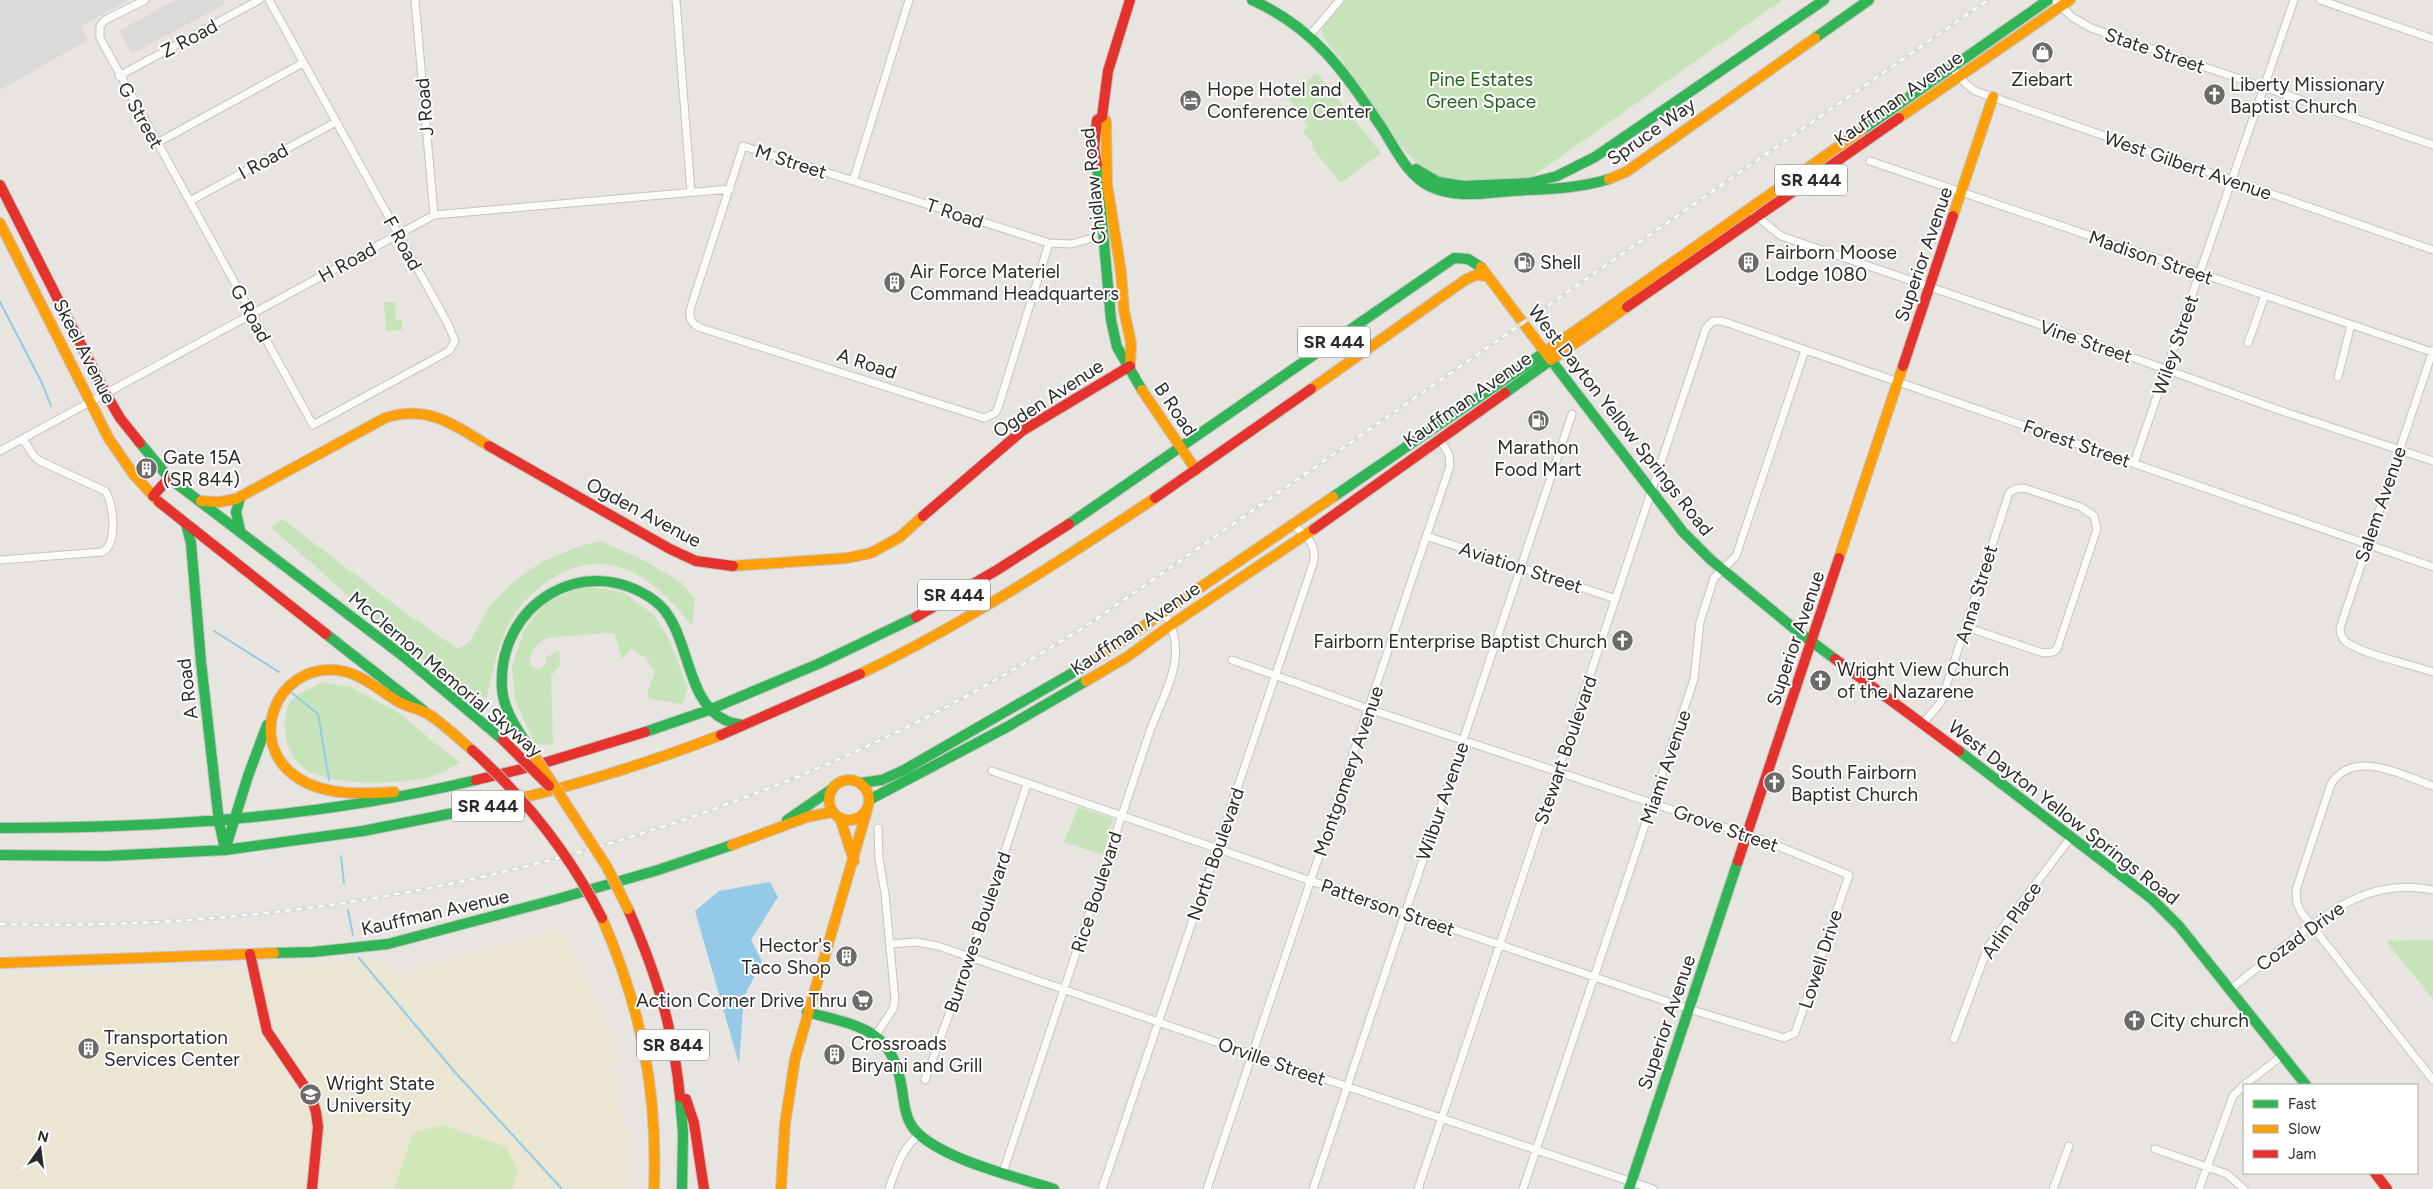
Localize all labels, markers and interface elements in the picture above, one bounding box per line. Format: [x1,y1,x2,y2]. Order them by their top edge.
street label: Z Road [157,14,221,63]
street label: State Street [2102,23,2208,78]
shop icon: Ziebart [2030,41,2054,65]
street label: Kauffman Avenue [1830,46,1967,151]
park label: Pine Estates Green Space [1426,68,1536,113]
place label: Ziebart [2011,68,2073,91]
place label: Liberty Missionary Baptist Church [2230,73,2384,118]
street label: J Road [411,77,438,137]
street label: G Street [113,78,168,152]
place label: Hope Hotel and Conference Center [1207,78,1372,123]
church icon: Liberty Missionary Baptist Church [2202,83,2226,107]
hotel icon: Hope Hotel and Conference Center [1179,88,1203,112]
street label: Spruce Way [1603,93,1700,170]
street label: West Gilbert Avenue [2101,126,2275,205]
street label: Chidlaw Road [1076,127,1111,245]
street label: I Road [234,138,292,184]
street label: M Street [752,139,830,184]
road number: SR 444 [1775,164,1847,196]
street label: Superior Avenue [1890,184,1957,325]
street label: T Road [923,193,986,234]
street label: F Road [378,212,427,275]
street label: Madison Street [2086,225,2216,289]
street label: H Road [314,237,380,288]
place label: Fairborn Moose Lodge 1080 [1765,241,1897,286]
fuel station icon: Shell [1512,250,1536,274]
place label: Shell [1540,251,1581,274]
building icon: Fairborn Moose Lodge 1080 [1737,251,1761,275]
place label: Air Force Materiel Command Headquarters [910,260,1119,305]
building icon: Air Force Materiel Command Headquarters [882,270,906,294]
street label: G Road [225,280,276,346]
street label: Wiley Street [2148,292,2203,398]
street label: Skeel Avenue [48,295,121,407]
street label: West Dayton Yellow Springs Road [1523,300,1718,540]
street label: Vine Street [2036,315,2135,368]
road number: SR 444 [1298,327,1370,358]
street label: A Road [834,343,900,384]
street label: Kauffman Avenue [1399,347,1536,452]
street label: Ogden Avenue [989,354,1108,443]
street label: B Road [1149,378,1202,441]
fuel station icon: Marathon Food Mart [1526,409,1550,433]
street label: Forest Street [2020,414,2134,473]
place label: Marathon Food Mart [1494,436,1582,481]
street label: Salem Avenue [2350,443,2411,565]
place label: Gate 15A (SR 844) [163,446,241,491]
building icon: Gate 15A (SR 844) [135,456,159,480]
street label: Ogden Avenue [582,472,705,552]
street label: Aviation Street [1457,537,1585,598]
street label: Anna Street [1951,542,2002,646]
street label: Superior Avenue [1762,568,1829,709]
street label: Kauffman Avenue [1066,577,1204,680]
road number: SR 444 [918,580,990,610]
street label: McClernon Memorial Skyway [344,586,547,762]
church icon: Fairborn Enterprise Baptist Church [1611,629,1635,653]
place label: Fairborn Enterprise Baptist Church [1314,630,1607,653]
street label: A Road [172,657,203,721]
place label: Wright View Church of the Nazarene [1837,658,2009,703]
church icon: Wright View Church of the Nazarene [1809,668,1833,692]
street label: Stewart Boulevard [1529,673,1602,828]
street label: Montgomery Avenue [1308,683,1388,859]
street label: Miami Avenue [1635,707,1696,827]
street label: West Dayton Yellow Springs Road [1944,715,2184,910]
street label: Wilbur Avenue [1411,739,1474,863]
place label: South Fairborn Baptist Church [1791,761,1918,806]
church icon: South Fairborn Baptist Church [1763,771,1787,795]
street label: North Boulevard [1182,785,1249,924]
road number: SR 444 [452,790,524,821]
street label: Grove Street [1670,800,1781,857]
street label: Rice Boulevard [1066,829,1127,956]
street label: Burrowes Boulevard [939,849,1016,1016]
street label: Patterson Street [1318,874,1458,941]
street label: Arlin Place [1977,877,2046,963]
street label: Kauffman Avenue [359,884,511,941]
street label: Cozad Drive [2252,897,2349,976]
street label: Lowell Drive [1794,907,1847,1012]
place label: Hector's Taco Shop [741,934,831,979]
building icon: Hector's Taco Shop [835,944,859,968]
street label: Superior Avenue [1633,952,1700,1093]
supermarket icon: Action Corner Drive Thru [851,988,875,1012]
place label: Action Corner Drive Thru [636,989,847,1012]
church icon: City church [2122,1008,2146,1032]
place label: City church [2150,1009,2249,1032]
place label: Transportation Services Center [104,1026,240,1071]
road number: SR 844 [637,1030,709,1060]
place label: Crossroads Biryani and Grill [851,1032,982,1077]
street label: Orville Street [1215,1032,1329,1091]
building icon: Transportation Services Center [76,1036,100,1060]
building icon: Crossroads Biryani and Grill [823,1042,847,1066]
place label: Wright State University [326,1072,435,1117]
school or university icon: Wright State University [298,1082,322,1106]
legend [2243,1084,2418,1174]
text: Fast [2288,1095,2317,1113]
text: Slow [2288,1120,2321,1138]
north arrow [15,1124,65,1174]
text: N [36,1127,50,1146]
text: Jam [2288,1145,2316,1163]

